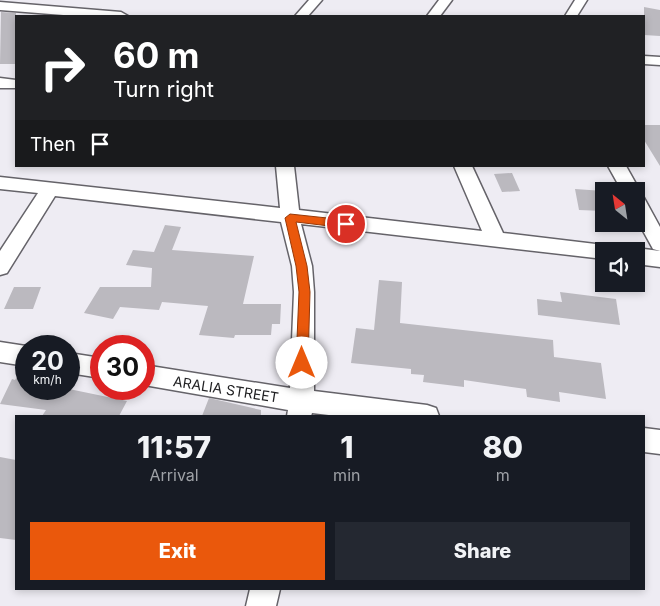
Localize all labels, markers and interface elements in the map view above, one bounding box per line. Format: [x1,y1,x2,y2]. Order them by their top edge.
text: 60 m [113,34,200,76]
icon: right [30,35,95,100]
text: Turn right [113,76,214,102]
icon: arrive [86,130,114,158]
text: Then [30,133,76,156]
north arrow [595,182,645,232]
map controls [595,182,645,292]
pin [325,203,367,245]
icon: arrive [332,210,360,238]
button: sound [595,242,645,292]
speed limit sign: 30 [90,335,155,400]
position arrow [275,336,327,388]
text: 20 [31,346,64,376]
text: km/h [33,372,62,387]
street label: ARALIA STREET [172,372,280,406]
text: 11:57 [137,429,211,465]
text: 1 [340,429,353,465]
text: 80 [482,429,523,465]
text: Arrival [149,465,199,485]
text: min [333,465,360,485]
text: m [496,465,510,485]
button: Exit [30,522,325,580]
button: Share [335,522,630,580]

